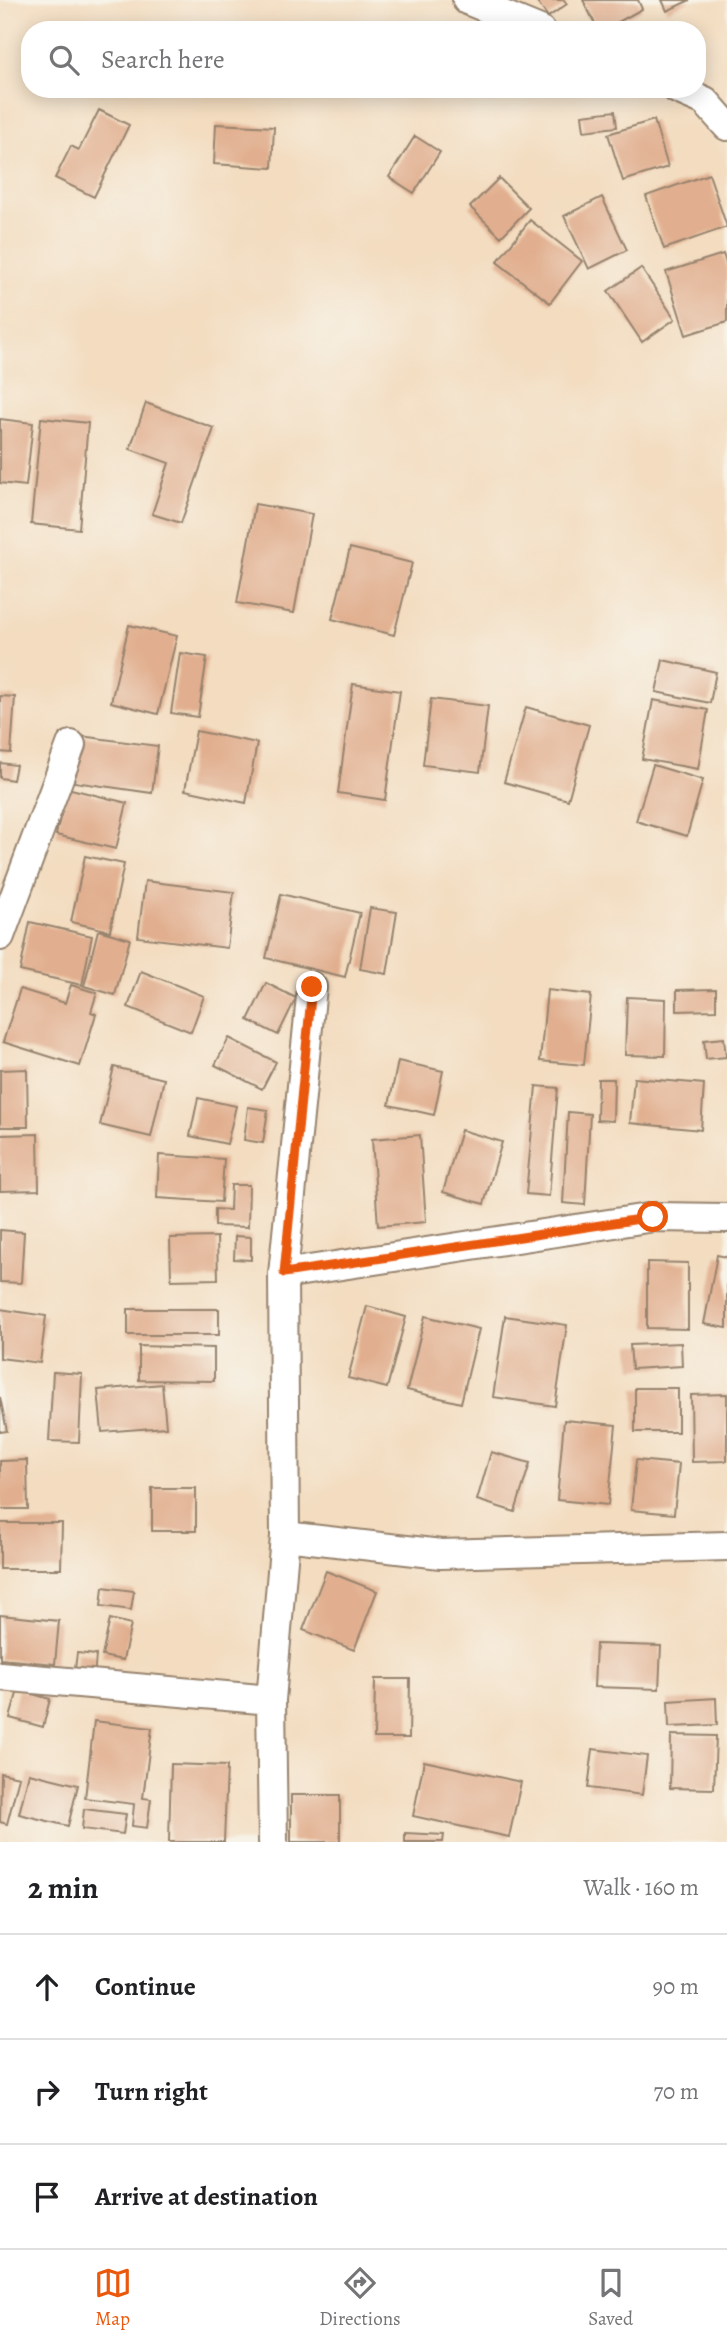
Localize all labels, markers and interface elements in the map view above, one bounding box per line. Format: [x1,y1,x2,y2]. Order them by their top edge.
search box [21,21,706,98]
icon: search [45,41,83,79]
text: Search here [101,42,225,77]
route end [296,971,327,1002]
route start [637,1201,668,1232]
text: 2 min [28,1868,98,1908]
text: Walk · 160 m [584,1872,699,1903]
icon: ahead [28,1968,66,2006]
text: Continue [95,1969,196,2004]
text: 90 m [653,1971,699,2002]
icon: right [28,2073,66,2111]
text: Turn right [95,2074,208,2109]
text: 70 m [653,2076,699,2107]
icon: arrive [28,2178,66,2216]
text: Arrive at destination [95,2179,318,2214]
tab: Map [94,2264,132,2332]
tab: Directions [319,2264,401,2332]
tab: Saved [588,2264,633,2332]

